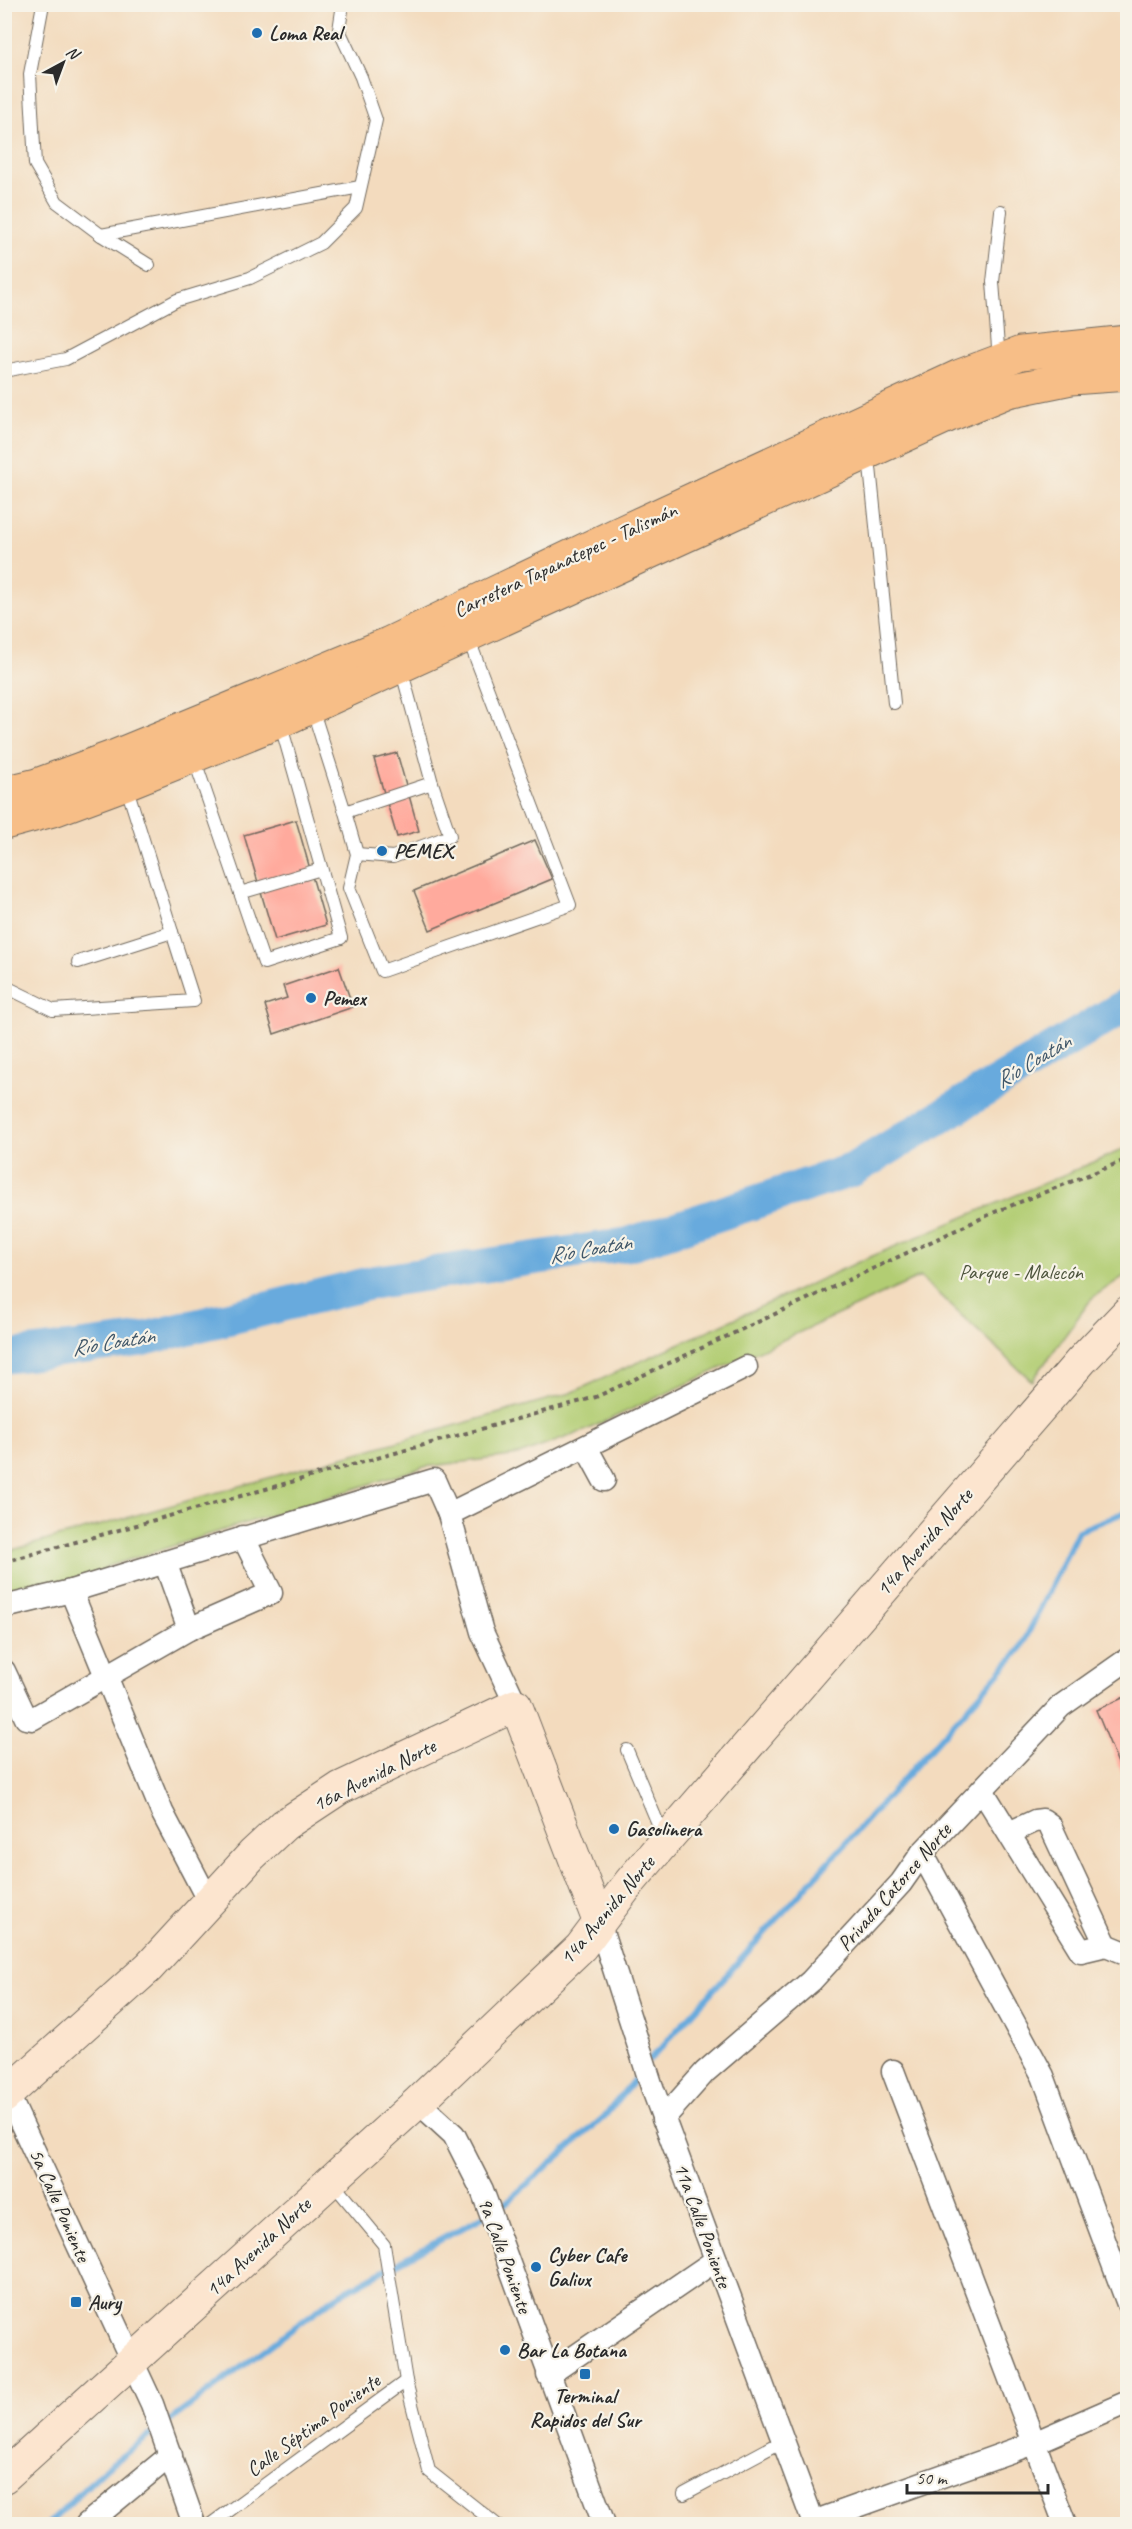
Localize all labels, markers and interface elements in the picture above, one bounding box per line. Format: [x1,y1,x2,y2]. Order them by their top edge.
place label: Loma Real [269,20,346,46]
marker: Loma Real [250,26,264,40]
north arrow [33,33,93,93]
text: N [62,42,85,65]
street label: Carretera Tapanatepec - Talismán [449,497,681,623]
place label: PEMEX [394,838,456,864]
marker: PEMEX [375,844,389,858]
place label: Pemex [323,985,367,1011]
marker: Pemex [304,991,318,1005]
water label: Río Coatán [990,1027,1078,1094]
water label: Río Coatán [547,1228,635,1270]
park label: Parque - Malecón [959,1259,1084,1285]
water label: Río Coatán [70,1321,158,1362]
street label: 14a Avenida Norte [870,1482,979,1601]
street label: 16a Avenida Norte [308,1732,441,1817]
place label: Gasolinera [626,1816,703,1842]
street label: Privada Catorce Norte [831,1817,957,1956]
marker: Gasolinera [607,1822,621,1836]
street label: 14a Avenida Norte [554,1849,661,1970]
street label: 5a Calle Poniente [23,2144,97,2268]
street label: 11a Calle Poniente [668,2159,738,2293]
street label: 14a Avenida Norte [200,2191,317,2302]
street label: 9a Calle Poniente [472,2194,539,2319]
place label: Cyber Cafe Galiux [548,2242,628,2292]
marker: Cyber Cafe Galiux [529,2260,543,2274]
place label: Aury [88,2289,123,2316]
marker: Aury [69,2295,83,2309]
place label: Bar La Botana [517,2337,627,2363]
marker: Bar La Botana [498,2343,512,2357]
street label: Calle Séptima Poniente [241,2367,386,2482]
marker: Terminal Rapidos del Sur [578,2367,592,2381]
place label: Terminal Rapidos del Sur [529,2383,643,2433]
scale bar [907,2457,1048,2495]
text: 50 m [916,2467,949,2489]

